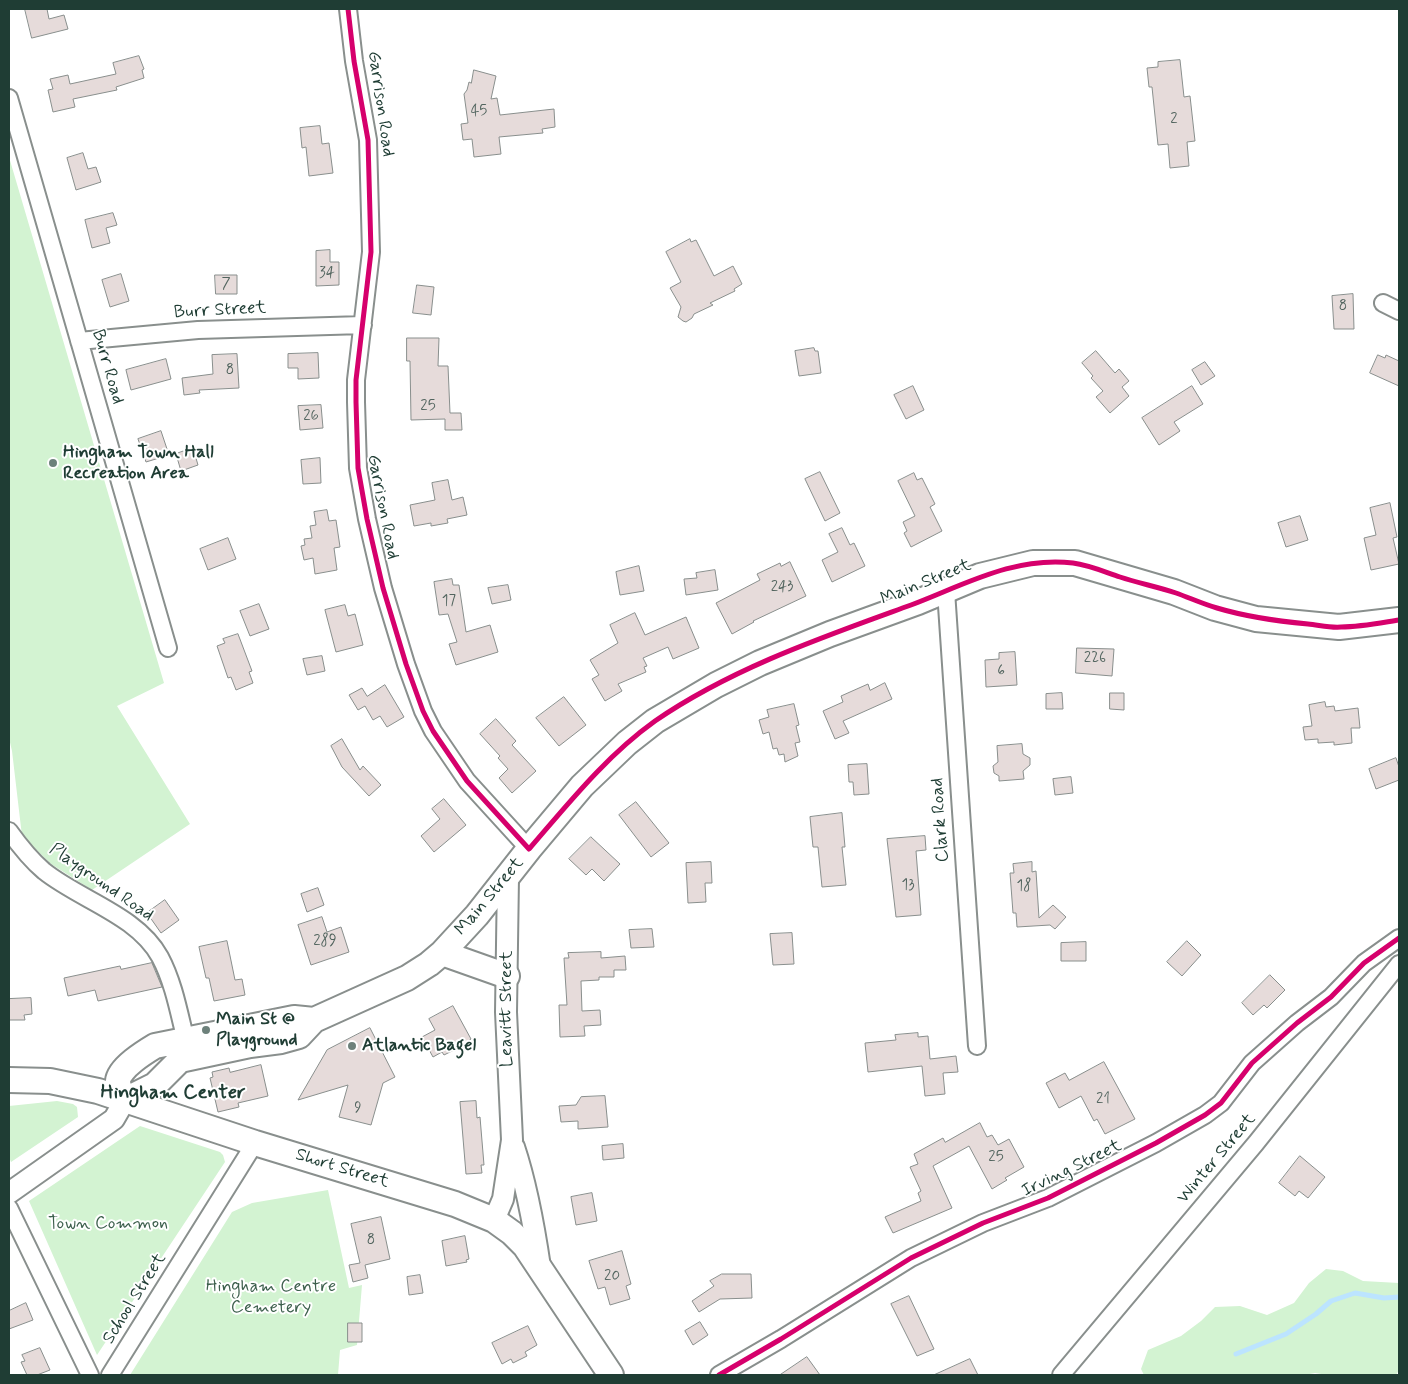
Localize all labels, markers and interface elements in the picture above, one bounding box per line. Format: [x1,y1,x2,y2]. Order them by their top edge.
street label: Garrison Road [362,50,398,158]
house number: 45 [471,103,487,121]
house number: 2 [1170,111,1178,129]
house number: 34 [319,265,335,283]
house number: 7 [221,276,231,294]
street label: Burr Street [173,298,267,324]
house number: 8 [1339,298,1347,316]
street label: Burr Road [86,327,128,407]
house number: 8 [226,362,234,380]
house number: 25 [420,398,436,416]
house number: 26 [303,408,319,426]
place label: Hingham Town Hall Recreation Area [63,442,214,484]
street label: Garrison Road [361,453,403,561]
marker: Hingham Town Hall Recreation Area [47,457,59,469]
street label: Main Street [878,555,974,611]
house number: 243 [771,579,793,597]
house number: 17 [442,593,456,611]
house number: 226 [1084,650,1106,668]
house number: 6 [997,663,1005,681]
street label: Clark Road [927,777,955,863]
street label: Playground Road [45,839,157,927]
street label: Main Street [451,853,529,941]
house number: 13 [901,877,915,895]
house number: 18 [1017,878,1031,896]
house number: 289 [313,933,337,951]
street label: Leavitt Street [496,951,518,1067]
place label: Main St @ Playground [216,1009,298,1052]
marker: Main St @ Playground [200,1024,212,1036]
place label: Atlantic Bagel [362,1035,476,1057]
marker: Atlantic Bagel [346,1040,358,1052]
district label: Hingham Center [101,1082,245,1106]
house number: 21 [1096,1091,1110,1109]
house number: 9 [354,1100,362,1118]
street label: Winter Street [1173,1110,1261,1208]
street label: Irving Street [1019,1136,1125,1202]
street label: Short Street [293,1145,391,1193]
house number: 25 [988,1149,1004,1167]
park label: Town Common [48,1213,168,1235]
house number: 8 [367,1232,375,1250]
street label: School Street [99,1250,171,1348]
house number: 20 [604,1268,620,1286]
park label: Hingham Centre Cemetery [206,1276,336,1318]

